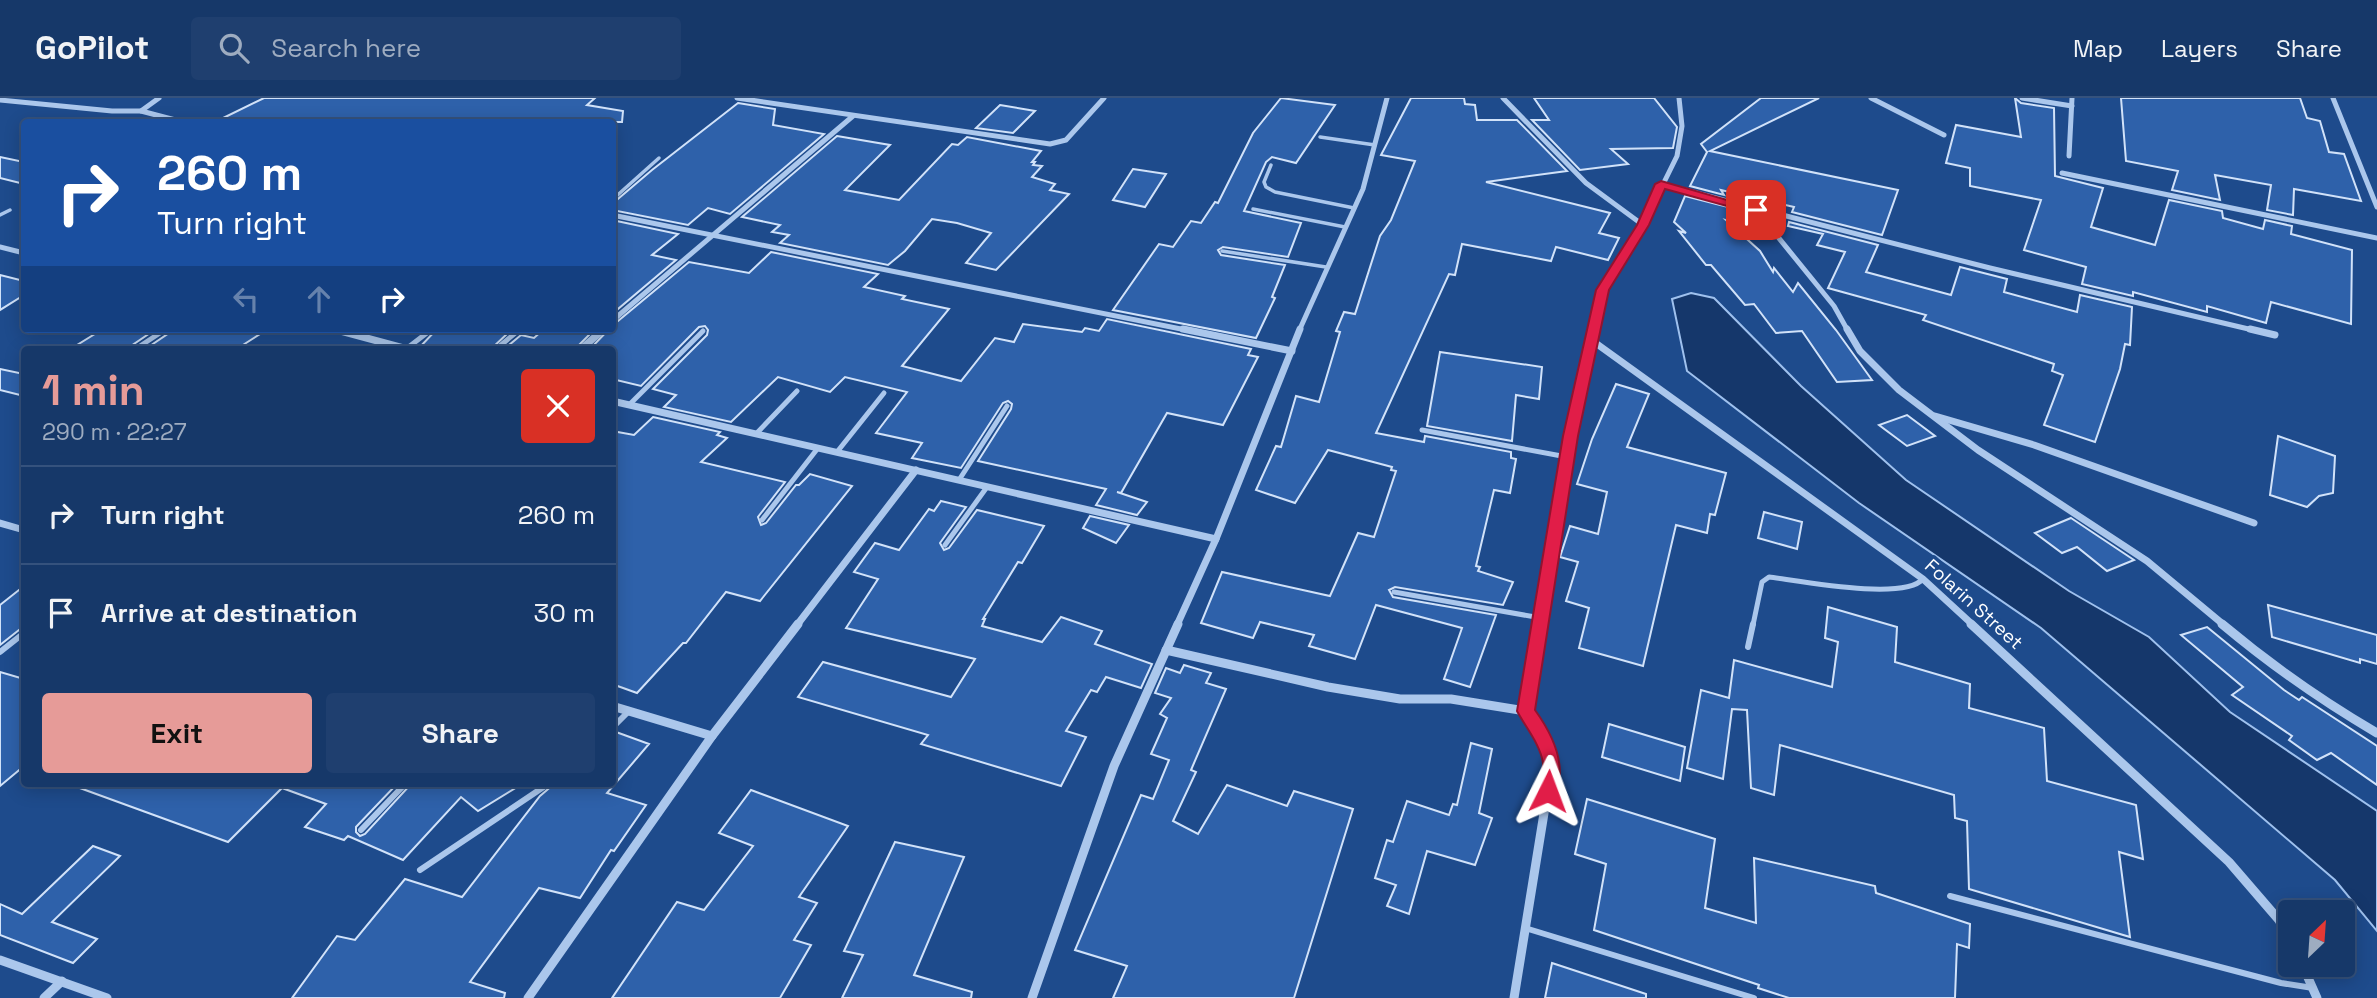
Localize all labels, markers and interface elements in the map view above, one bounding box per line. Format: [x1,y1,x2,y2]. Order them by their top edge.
search box [191,17,681,80]
text: GoPilot [35,27,149,69]
icon: search [215,29,253,67]
text: Search here [271,31,421,65]
text: Map [2073,33,2123,64]
text: Layers [2161,33,2238,64]
text: Share [2276,33,2342,64]
text: 260 m [157,142,302,204]
icon: right [42,147,133,238]
pin [1726,180,1786,240]
icon: arrive [1737,191,1775,229]
text: Turn right [157,203,307,243]
icon: left [227,280,265,318]
icon: ahead [300,280,338,318]
icon: right [373,280,411,318]
text: 1 min [42,364,145,417]
button: close [521,369,595,443]
text: 290 m · 22:27 [42,417,187,447]
icon: right [42,496,80,534]
text: Turn right [101,498,225,532]
text: 260 m [518,498,595,532]
street label: Folarin Street [1920,553,2028,655]
icon: arrive [42,594,80,632]
text: Arrive at destination [101,596,358,630]
text: 30 m [534,596,595,630]
button: Exit [42,693,312,773]
button: Share [326,693,595,773]
position arrow [1511,754,1585,828]
north arrow [2278,900,2356,976]
map controls [2278,900,2355,977]

